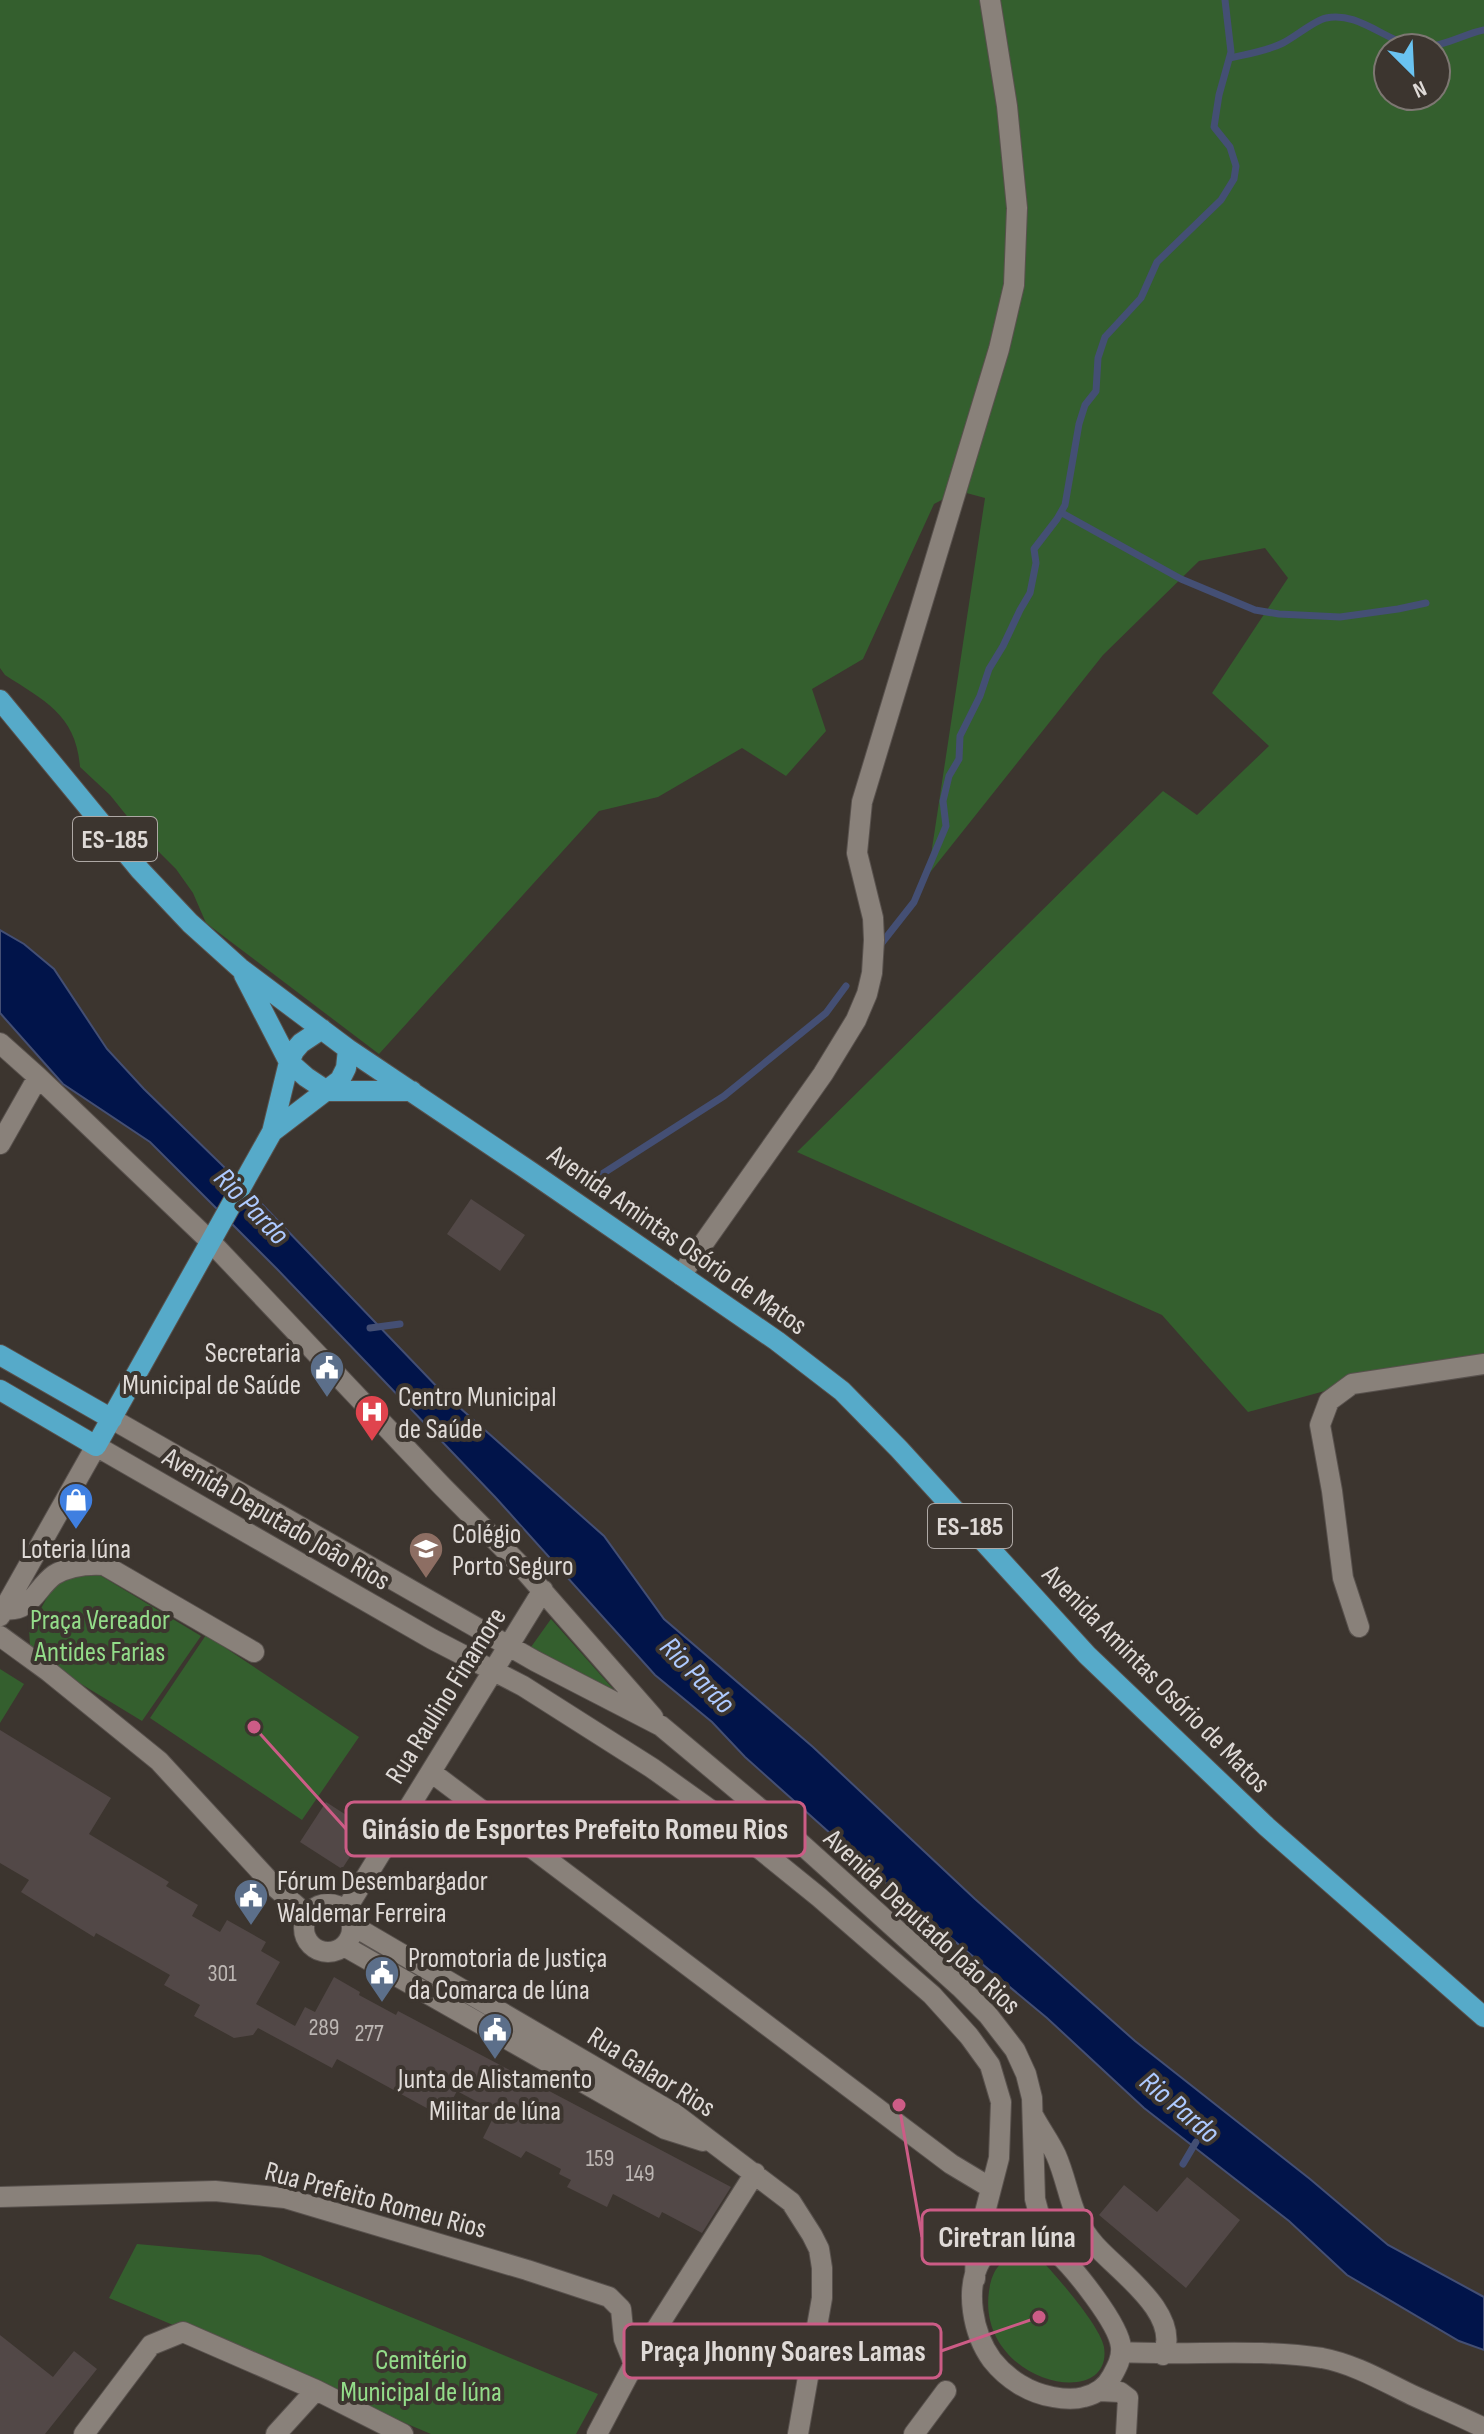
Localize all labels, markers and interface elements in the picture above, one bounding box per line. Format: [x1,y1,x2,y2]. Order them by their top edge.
north arrow [1372,32,1452,112]
text: N [1409,74,1430,104]
road number: ES-185 [73,817,157,861]
street label: Avenida Amintas Osório de Matos [540,1138,813,1342]
water label: Rio Pardo [206,1161,297,1253]
place label: Secretaria Municipal de Saúde [122,1337,301,1402]
public building icon: Secretaria Municipal de Saúde [308,1349,346,1399]
place label: Centro Municipal de Saúde [398,1381,556,1446]
hospital icon: Centro Municipal de Saúde [353,1393,391,1443]
street label: Avenida Deputado João Rios [156,1440,396,1598]
shop icon: Loteria Iúna [57,1481,95,1531]
road number: ES-185 [928,1504,1012,1548]
place label: Colégio Porto Seguro [452,1518,574,1583]
school or university icon: Colégio Porto Seguro [407,1530,445,1580]
place label: Loteria Iúna [21,1533,131,1566]
street label: Avenida Amintas Osório de Matos [1034,1558,1277,1800]
street label: Rua Raulino Finamore [379,1602,514,1790]
park label: Praça Vereador Antides Farias [30,1604,170,1669]
water label: Rio Pardo [652,1630,743,1722]
callout: Ginásio de Esportes Prefeito Romeu Rios [346,1802,805,1856]
text: Ginásio de Esportes Prefeito Romeu Rios [362,1812,788,1848]
street label: Avenida Deputado João Rios [816,1822,1027,2022]
place label: Fórum Desembargador Waldemar Ferreira [277,1865,488,1930]
public building icon: Fórum Desembargador Waldemar Ferreira [232,1877,270,1927]
place label: Promotoria de Justiça da Comarca de Iúna [408,1942,607,2007]
public building icon: Promotoria de Justiça da Comarca de Iúna [363,1954,401,2004]
house number: 301 [207,1959,237,1988]
public building icon: Junta de Alistamento Militar de Iúna [476,2011,514,2061]
house number: 289 [308,2013,340,2042]
house number: 277 [354,2019,384,2048]
street label: Rua Galaor Rios [581,2020,721,2125]
place label: Junta de Alistamento Militar de Iúna [397,2063,592,2128]
water label: Rio Pardo [1132,2064,1227,2151]
house number: 159 [586,2144,614,2173]
street label: Rua Prefeito Romeu Rios [261,2155,490,2246]
house number: 149 [625,2159,655,2188]
callout: Ciretran Iúna [922,2210,1092,2264]
text: Ciretran Iúna [938,2220,1076,2256]
callout: Praça Jhonny Soares Lamas [624,2324,941,2378]
text: Praça Jhonny Soares Lamas [640,2334,926,2370]
park label: Cemitério Municipal de Iúna [340,2344,502,2409]

